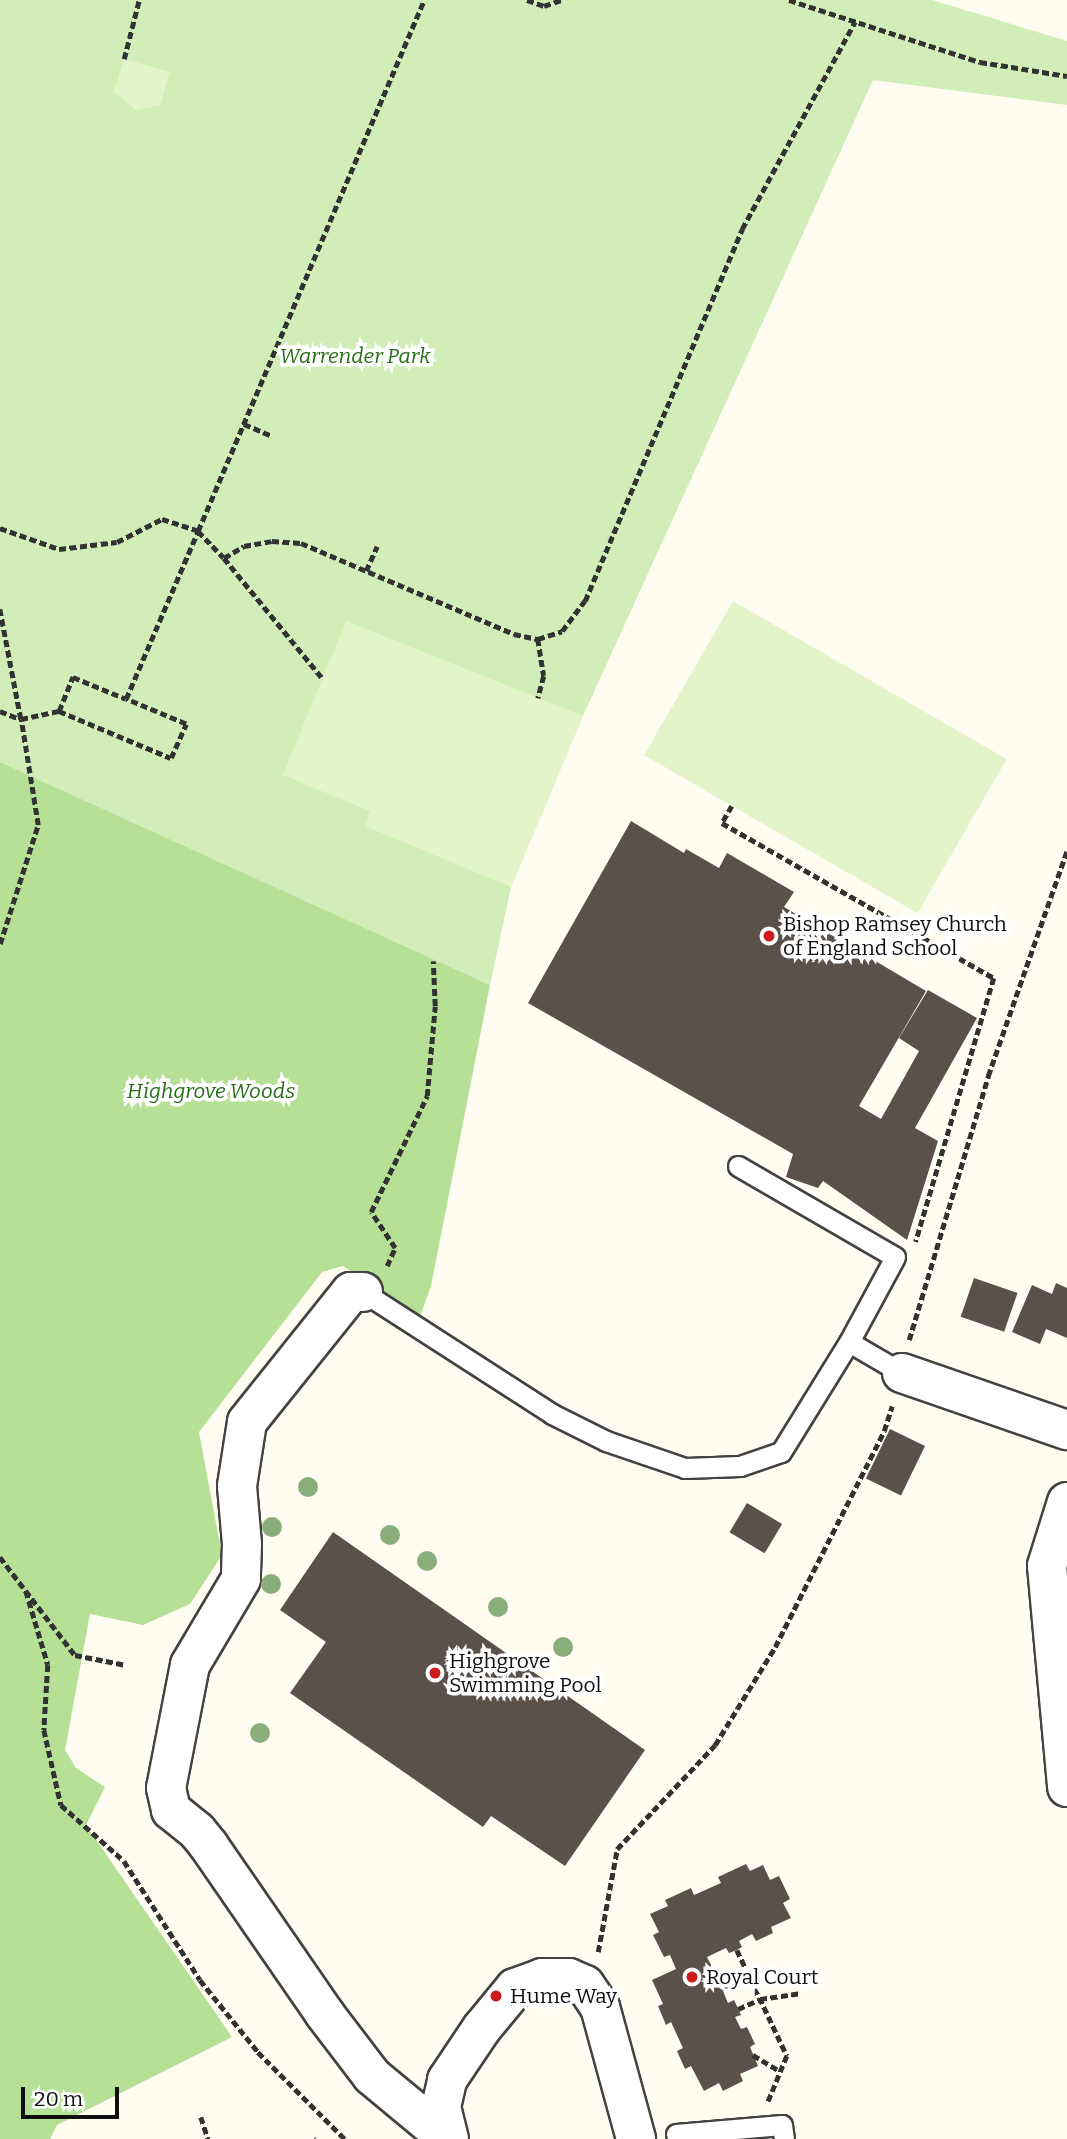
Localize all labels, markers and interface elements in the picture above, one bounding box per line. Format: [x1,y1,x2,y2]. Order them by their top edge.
park label: Warrender Park [279,343,431,369]
place label: Bishop Ramsey Church of England School [783,911,1007,961]
marker: Bishop Ramsey Church of England School [761,928,777,944]
park label: Highgrove Woods [127,1078,295,1104]
place label: Highgrove Swimming Pool [449,1648,602,1698]
marker: Highgrove Swimming Pool [427,1665,443,1681]
place label: Royal Court [706,1964,818,1990]
marker: Royal Court [684,1969,700,1985]
place label: Hume Way [510,1983,617,2009]
marker: Hume Way [488,1988,504,2004]
scale bar [24,2072,122,2116]
text: 20 m [34,2086,83,2112]

